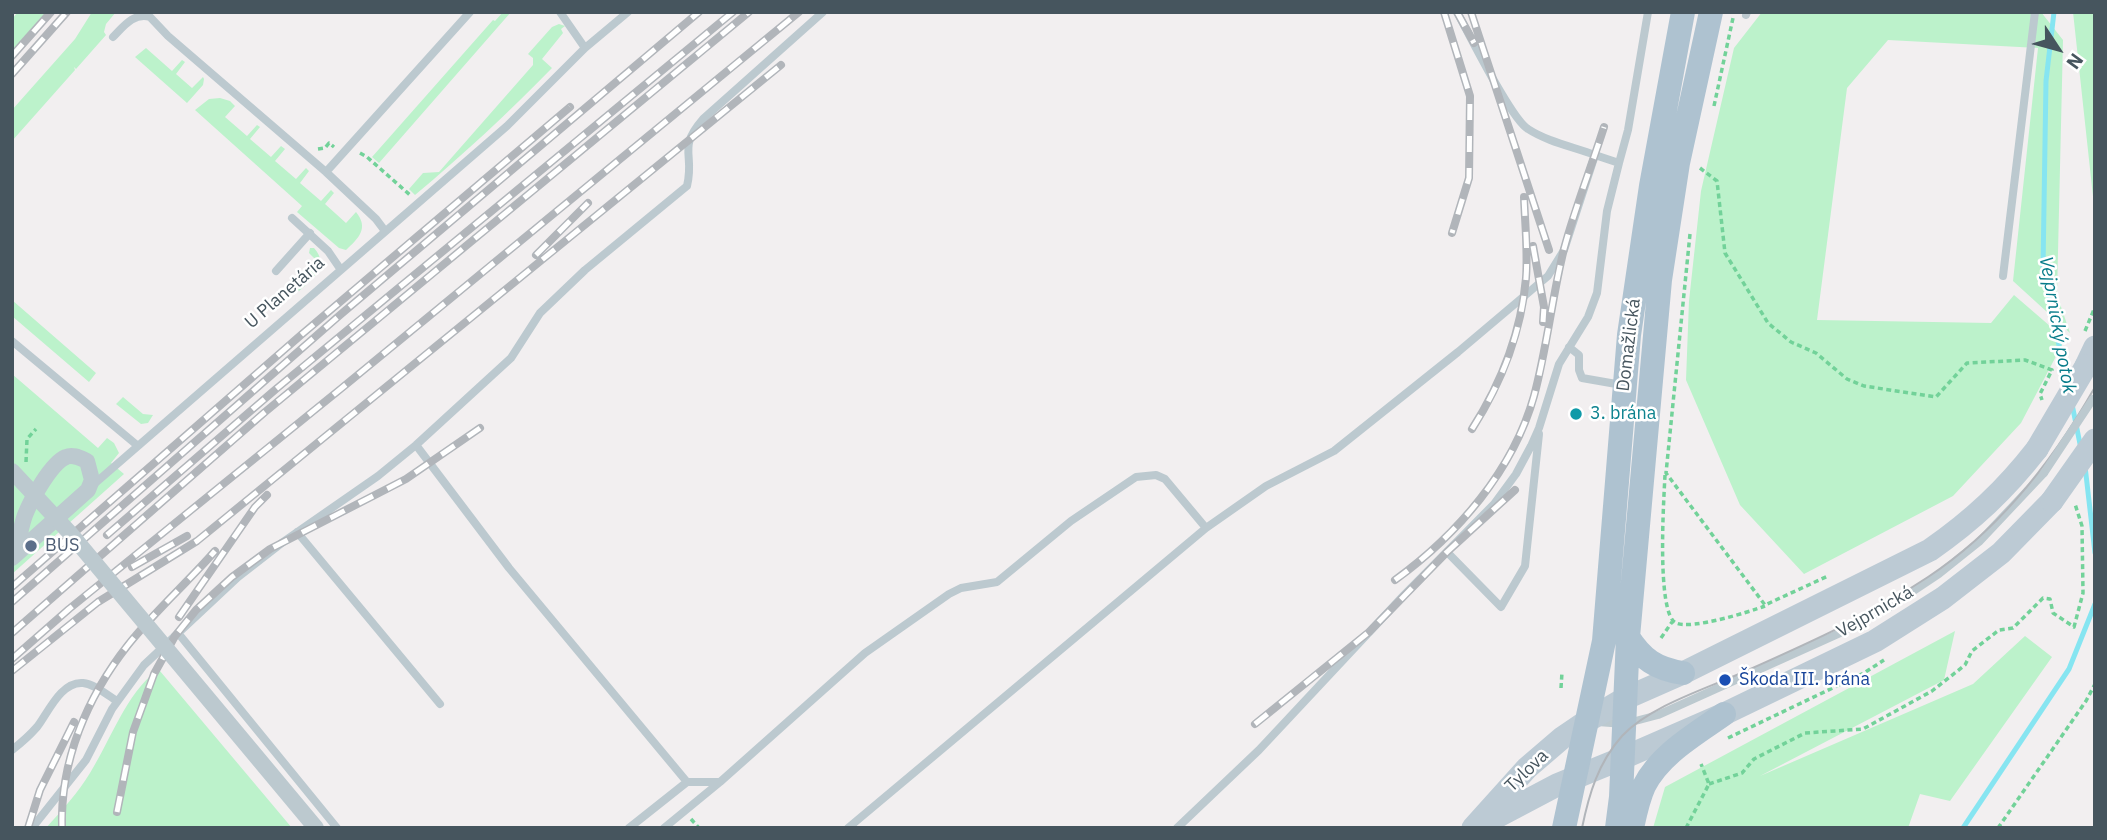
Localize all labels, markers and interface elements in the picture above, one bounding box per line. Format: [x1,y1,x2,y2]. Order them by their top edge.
north arrow [2023,14,2093,84]
text: N [2061,49,2089,74]
street label: U Planetária [241,252,329,334]
water label: Vejprnický potok [2034,255,2080,395]
street label: Domažlická [1613,297,1645,393]
place label: 3. brána [1590,403,1656,425]
marker: 3. brána [1568,406,1584,422]
place label: BUS [45,535,79,557]
marker: BUS [23,538,39,554]
street label: Vejprnická [1833,581,1917,643]
place label: Škoda III. brána [1739,669,1870,691]
marker: Škoda III. brána [1717,672,1733,688]
street label: Tylova [1501,745,1553,797]

